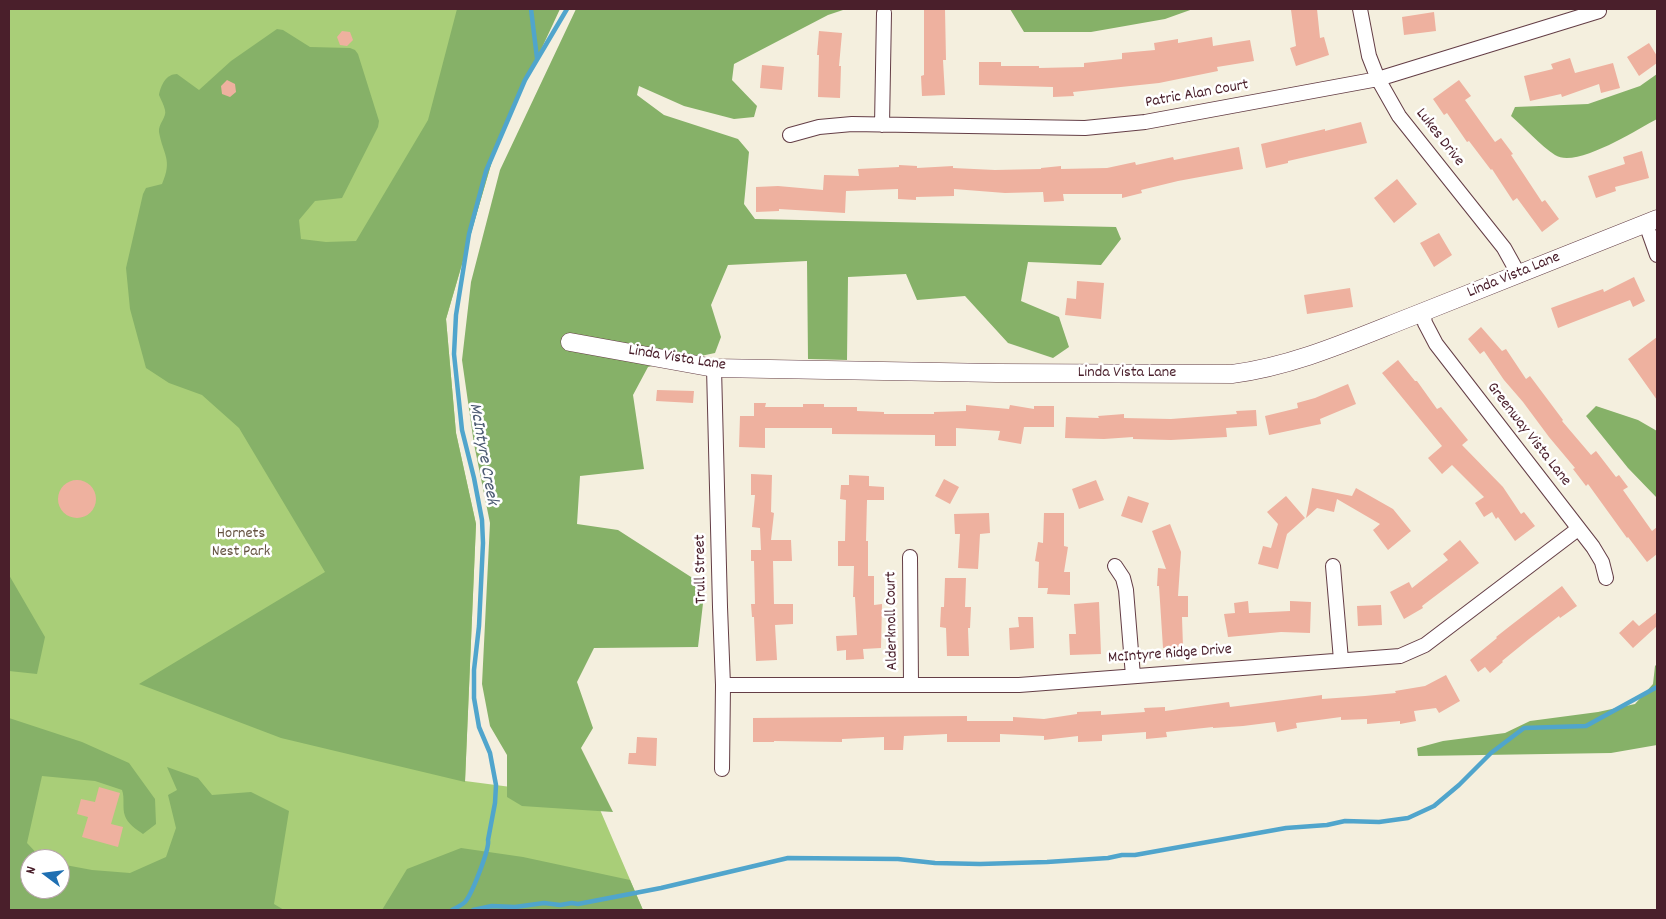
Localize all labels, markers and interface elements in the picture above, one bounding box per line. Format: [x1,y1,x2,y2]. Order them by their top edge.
street label: Patric Alan Court [1144,76,1250,114]
street label: Lukes Drive [1410,105,1468,171]
street label: Linda Vista Lane [1465,249,1563,303]
street label: Linda Vista Lane [627,342,727,376]
street label: Linda Vista Lane [1078,364,1176,384]
street label: Greenway Vista Lane [1482,379,1574,491]
water label: McIntyre Creek [462,401,502,507]
park label: Hornets Nest Park [212,525,270,563]
street label: Trull Street [692,534,712,604]
street label: Alderknoll Court [883,571,903,671]
street label: McIntyre Ridge Drive [1108,641,1232,669]
north arrow [20,849,70,899]
text: N [21,864,42,876]

